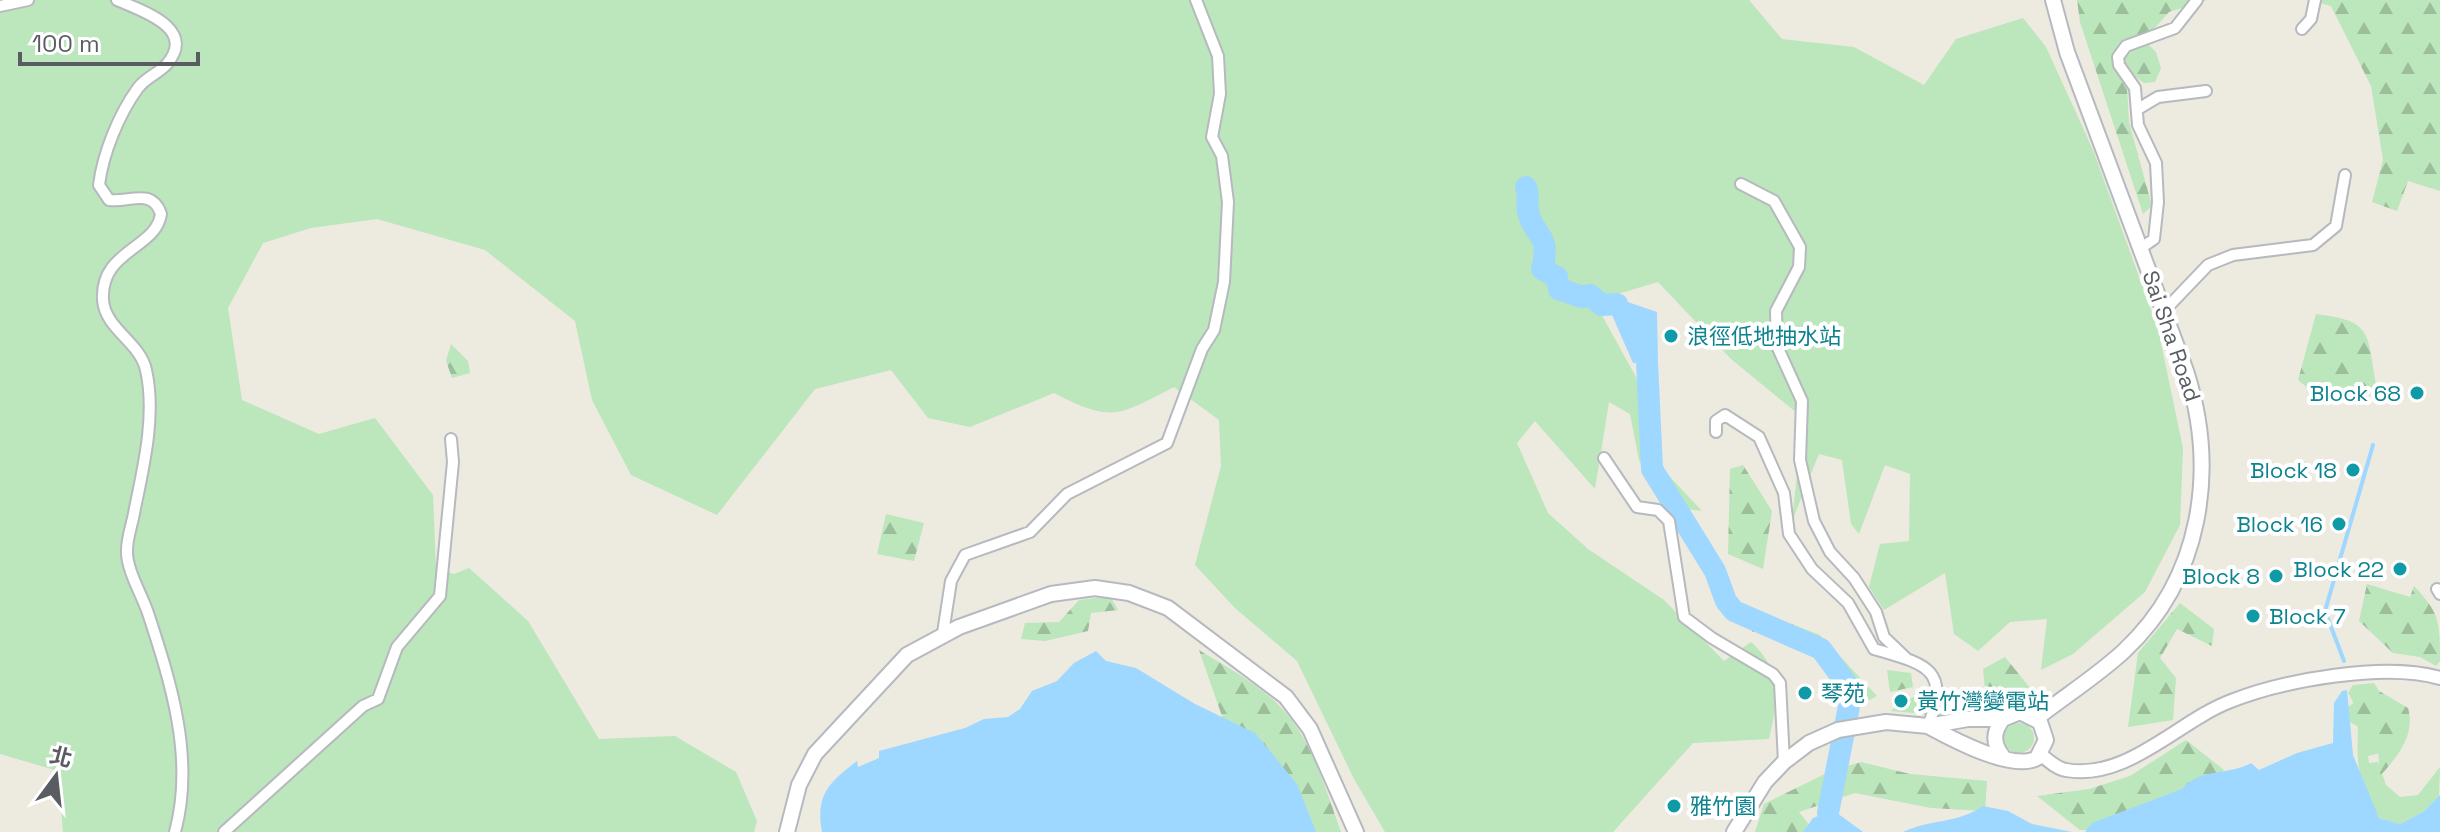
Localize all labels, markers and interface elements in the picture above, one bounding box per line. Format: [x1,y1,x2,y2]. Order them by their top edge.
scale bar [20,16,198,66]
text: 100 m [32,28,100,59]
street label: Sai Sha Road [2137,267,2207,405]
place label: 浪徑低地抽水站 [1687,322,1841,350]
marker: 浪徑低地抽水站 [1662,327,1680,345]
place label: Block 68 [2310,379,2401,407]
marker: Block 68 [2408,384,2426,402]
place label: Block 18 [2250,456,2337,484]
marker: Block 18 [2344,461,2362,479]
place label: Block 16 [2236,510,2323,538]
marker: Block 16 [2330,515,2348,533]
place label: Block 22 [2293,555,2384,583]
marker: Block 22 [2391,560,2409,578]
place label: Block 8 [2182,562,2260,590]
marker: Block 8 [2267,567,2285,585]
place label: Block 7 [2269,602,2346,630]
marker: Block 7 [2244,607,2262,625]
place label: 琴苑 [1821,679,1865,707]
marker: 琴苑 [1796,684,1814,702]
place label: 黃竹灣變電站 [1917,687,2049,715]
marker: 黃竹灣變電站 [1892,692,1910,710]
north arrow [16,736,96,816]
text: 北 [47,740,75,773]
place label: 雅竹園 [1690,792,1756,820]
marker: 雅竹園 [1665,797,1683,815]

